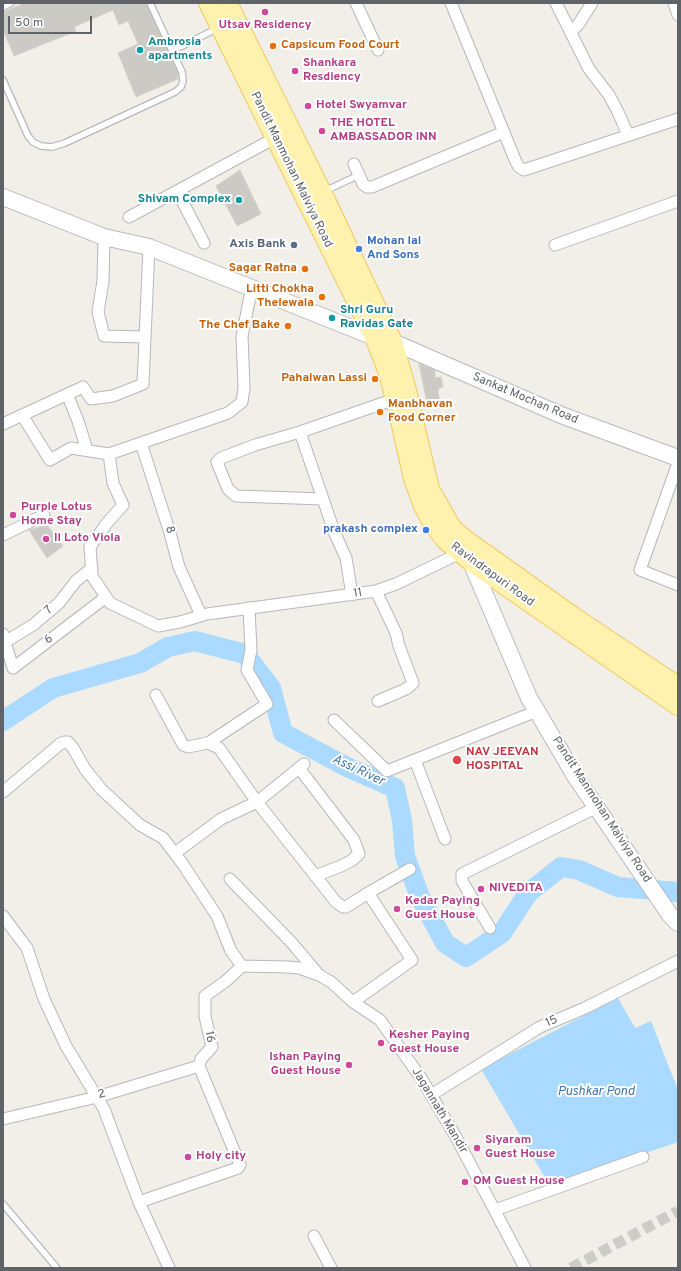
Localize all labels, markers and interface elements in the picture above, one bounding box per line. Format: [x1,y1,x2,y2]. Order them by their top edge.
marker: Utsav Residency [260,7,270,17]
scale bar [10,8,94,34]
text: 50 m [15,15,43,31]
place label: Utsav Residency [218,19,312,33]
place label: Ambrosia apartments [148,36,213,64]
place label: Capsicum Food Court [281,39,400,53]
marker: Capsicum Food Court [268,41,278,51]
marker: Ambrosia apartments [135,45,145,55]
place label: Shankara Resdiency [303,57,361,85]
marker: Shankara Resdiency [290,66,300,76]
street label: Pandit Manmohan Malviya Road [247,90,335,250]
place label: Hotel Swyamvar [316,99,407,113]
marker: Hotel Swyamvar [303,101,313,111]
place label: THE HOTEL AMBASSADOR INN [330,117,437,145]
marker: THE HOTEL AMBASSADOR INN [317,126,327,136]
place label: Shivam Complex [138,193,231,207]
marker: Shivam Complex [234,195,244,205]
place label: Mohan lal And Sons [367,235,421,263]
place label: Axis Bank [229,238,286,252]
marker: Axis Bank [289,240,299,250]
marker: Mohan lal And Sons [354,244,364,254]
place label: Sagar Ratna [229,262,297,276]
marker: Sagar Ratna [300,264,310,274]
place label: Litti Chokha Thelewala [246,283,314,311]
marker: Litti Chokha Thelewala [317,292,327,302]
place label: Shri Guru Ravidas Gate [340,304,413,332]
marker: Shri Guru Ravidas Gate [327,313,337,323]
place label: The Chef Bake [199,319,280,333]
marker: The Chef Bake [283,321,293,331]
street label: Sankat Mochan Road [470,370,580,428]
place label: Pahalwan Lassi [281,372,367,386]
marker: Pahalwan Lassi [370,374,380,384]
place label: Manbhavan Food Corner [388,398,456,426]
marker: Manbhavan Food Corner [375,407,385,417]
place label: Purple Lotus Home Stay [21,501,92,529]
marker: Purple Lotus Home Stay [8,510,18,520]
place label: prakash complex [323,523,418,537]
street label: 8 [161,524,177,536]
marker: prakash complex [421,525,431,535]
place label: Il Loto Viola [54,532,121,546]
marker: Il Loto Viola [41,534,51,544]
street label: Ravindrapuri Road [447,540,537,610]
street label: 11 [352,586,364,602]
street label: 7 [42,604,56,618]
street label: 6 [42,632,56,648]
street label: Pandit Manmohan Malviya Road [548,734,654,886]
place label: NAV JEEVAN HOSPITAL [466,746,539,774]
water label: Assi River [329,752,387,790]
marker: NAV JEEVAN HOSPITAL [451,754,463,766]
place label: NIVEDITA [489,882,543,896]
marker: NIVEDITA [476,884,486,894]
place label: Kedar Paying Guest House [405,895,480,923]
marker: Kedar Paying Guest House [392,904,402,914]
street label: 15 [544,1013,560,1031]
place label: Kesher Paying Guest House [389,1029,470,1057]
street label: 16 [201,1030,217,1044]
marker: Kesher Paying Guest House [376,1038,386,1048]
place label: Ishan Paying Guest House [269,1051,341,1079]
marker: Ishan Paying Guest House [344,1060,354,1070]
street label: Jagannath Mandir [408,1066,470,1156]
water label: Pushkar Pond [558,1084,634,1100]
street label: 2 [96,1087,108,1103]
place label: Siyaram Guest House [485,1134,555,1162]
marker: Siyaram Guest House [472,1143,482,1153]
place label: Holy city [196,1150,246,1164]
marker: Holy city [183,1152,193,1162]
place label: OM Guest House [473,1175,565,1189]
marker: OM Guest House [460,1177,470,1187]

